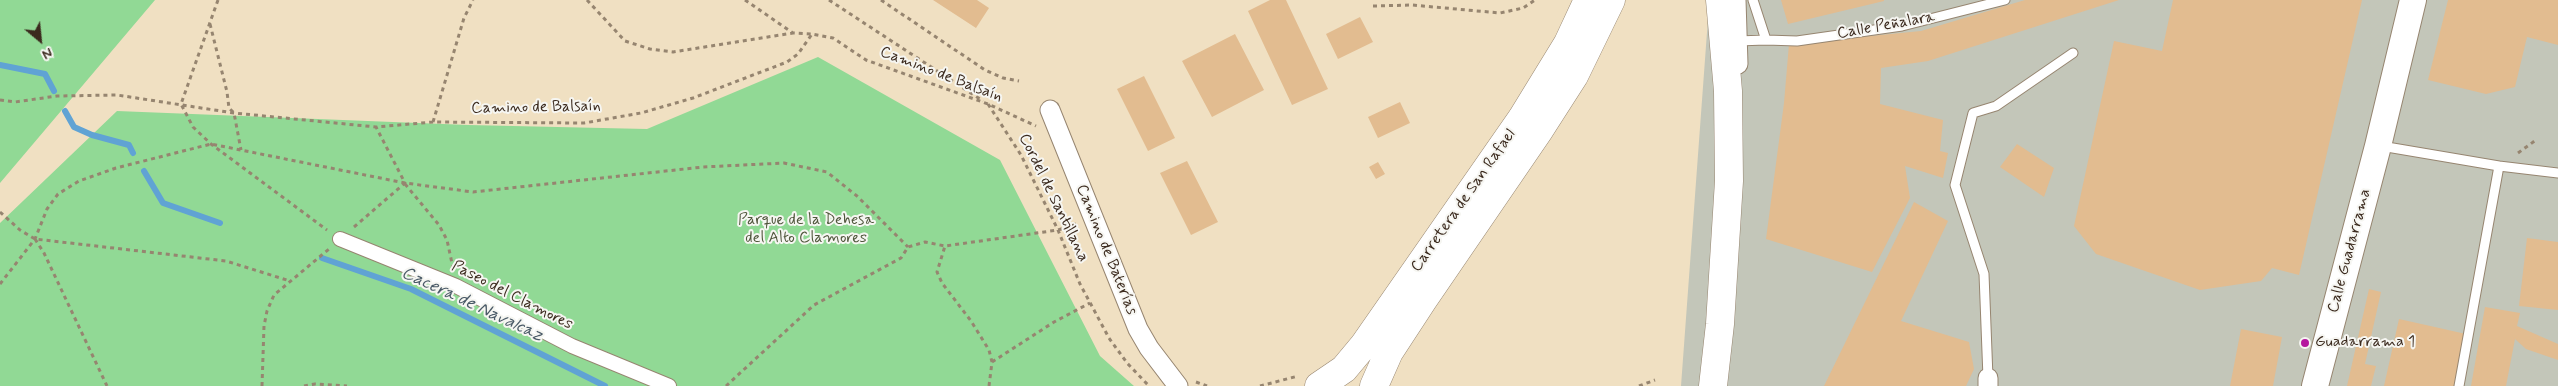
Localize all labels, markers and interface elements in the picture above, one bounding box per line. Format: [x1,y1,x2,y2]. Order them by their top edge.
street label: Calle Peñalara [1836,8,1936,44]
north arrow [15,15,65,65]
text: N [39,43,55,63]
street label: Camino de Balsaín [877,43,1005,107]
street label: Camino de Balsaín [471,97,601,119]
street label: Carretera de San Rafael [1407,126,1521,276]
street label: Cordel de Santillana [1014,131,1092,265]
street label: Camino de Baterías [1071,182,1141,318]
street label: Calle Guadarrama [2324,187,2376,315]
park label: Parque de la Dehesa del Alto Clamores [738,211,874,249]
street label: Paseo del Clamores [448,257,576,335]
water label: Cacera de Navalcaz [398,263,546,347]
place label: Guadarrama 1 [2315,333,2415,353]
marker: Guadarrama 1 [2299,337,2311,349]

